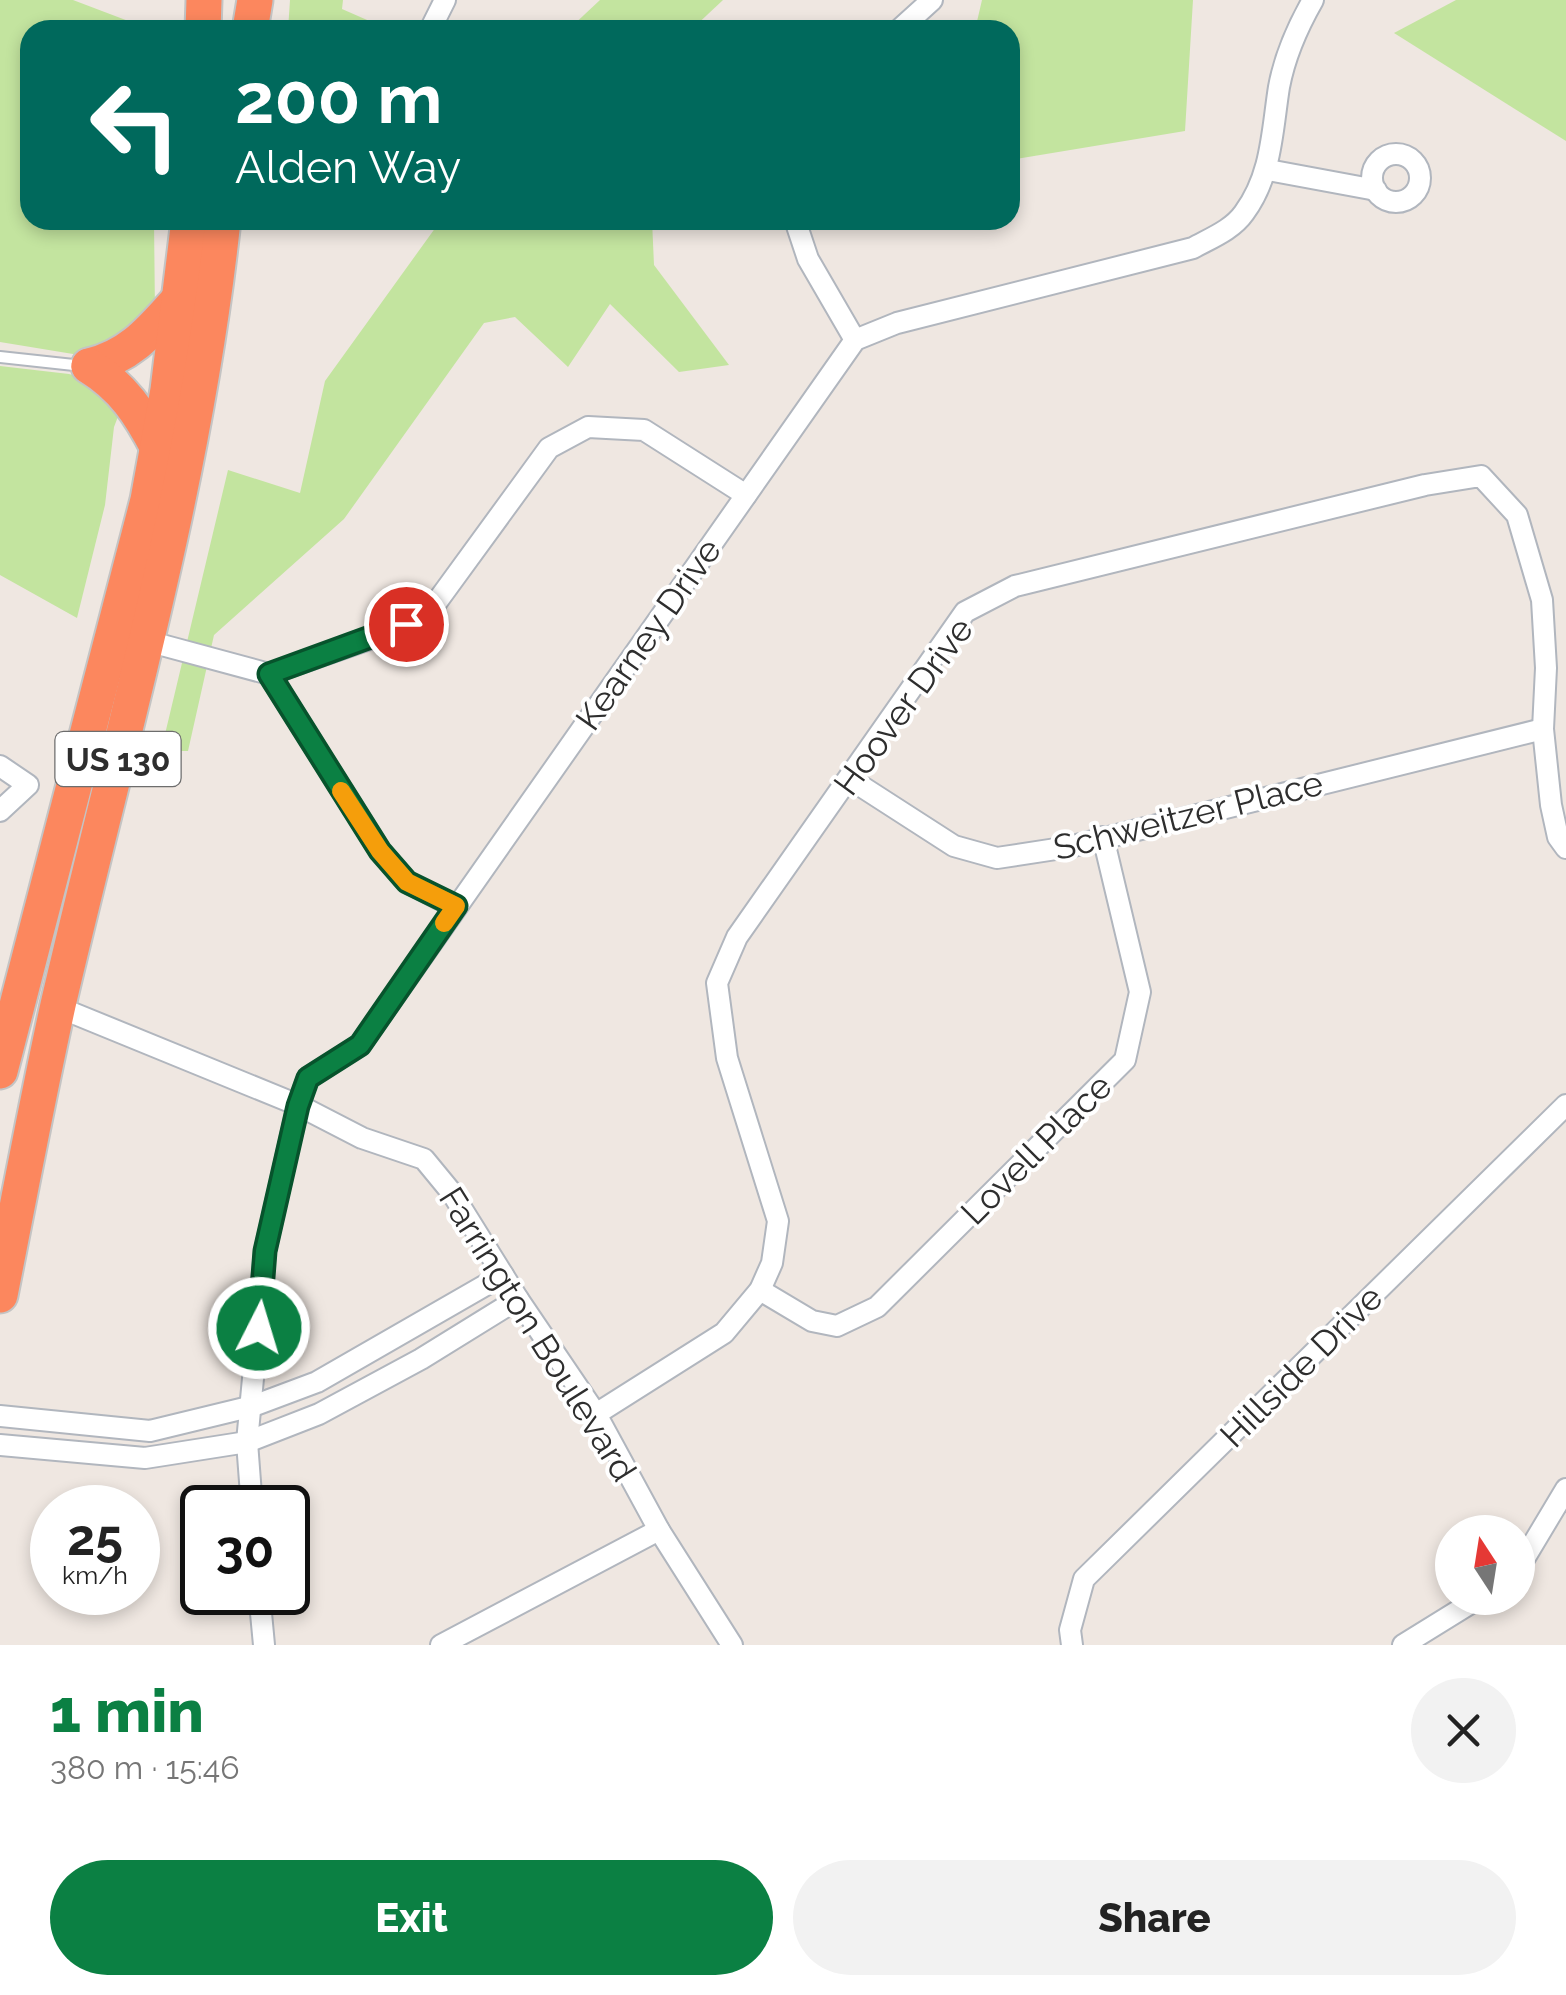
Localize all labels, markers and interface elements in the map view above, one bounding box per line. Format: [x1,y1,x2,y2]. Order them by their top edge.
text: 200 m [235,57,442,139]
icon: left [70,60,200,190]
text: Alden Way [235,141,461,194]
street label: Kearney Drive [567,530,729,738]
pin [364,582,449,667]
icon: arrive [379,597,434,652]
street label: Hoover Drive [825,609,981,803]
road number: US 130 [56,732,180,786]
street label: Schweitzer Place [1049,762,1327,868]
street label: Lovell Place [952,1065,1120,1233]
street label: Farrington Boulevard [431,1180,645,1488]
position arrow [207,1276,311,1380]
street label: Hillside Drive [1212,1277,1390,1455]
speed limit sign: 30 [180,1485,310,1615]
text: 25 [67,1508,123,1567]
north arrow [1435,1515,1535,1615]
map controls [1435,1515,1535,1615]
text: km/h [62,1560,128,1590]
text: 1 min [50,1676,204,1746]
button: close [1411,1678,1516,1783]
text: 380 m · 15:46 [50,1749,240,1786]
button: Exit [50,1860,773,1975]
button: Share [793,1860,1516,1975]

